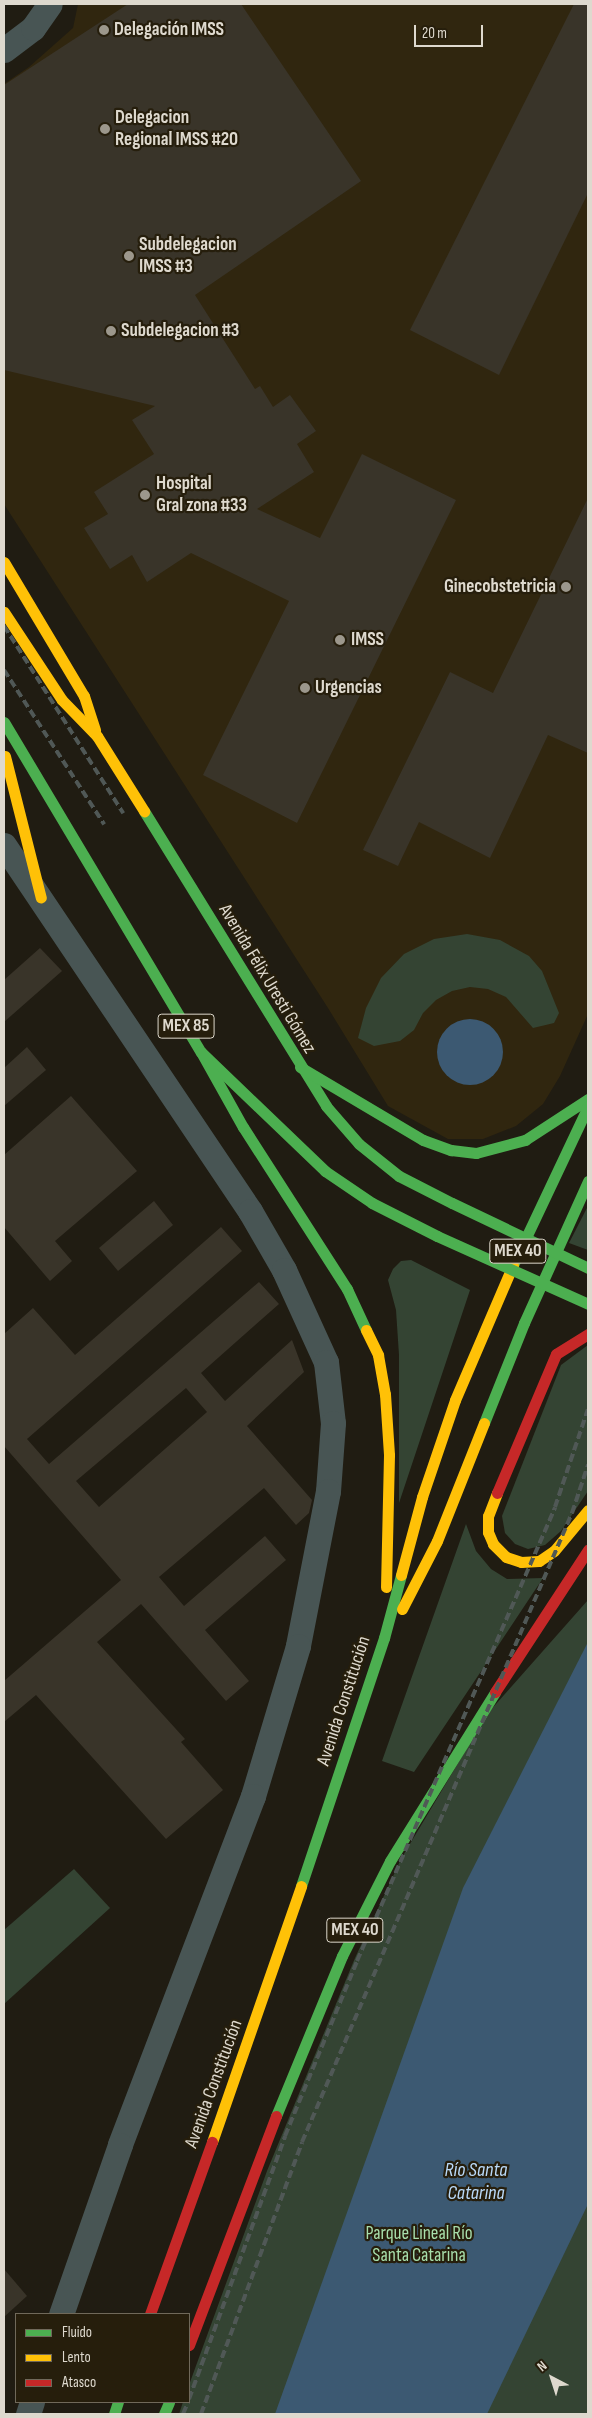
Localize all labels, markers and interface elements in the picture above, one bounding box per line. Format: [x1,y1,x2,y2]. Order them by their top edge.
scale bar [417,15,486,47]
place label: Delegación IMSS [114,19,224,41]
marker: Delegación IMSS [98,24,110,36]
text: 20 m [422,24,447,43]
place label: Delegacion Regional IMSS #20 [115,107,238,151]
marker: Delegacion Regional IMSS #20 [99,123,111,135]
place label: Subdelegacion IMSS #3 [139,234,237,278]
marker: Subdelegacion IMSS #3 [123,250,135,262]
place label: Subdelegacion #3 [121,320,239,342]
marker: Subdelegacion #3 [105,325,117,337]
place label: Hospital Gral zona #33 [156,473,247,517]
marker: Hospital Gral zona #33 [138,488,152,502]
place label: Ginecobstetricia [444,576,556,598]
marker: Ginecobstetricia [560,581,572,593]
place label: IMSS [351,629,384,651]
marker: IMSS [333,633,347,647]
place label: Urgencias [315,677,382,699]
marker: Urgencias [299,682,311,694]
street label: Avenida Félix Uresti Gómez [213,900,321,1058]
road number: MEX 85 [157,1010,215,1042]
road number: MEX 40 [489,1236,547,1266]
street label: Avenida Constitución [312,1633,376,1769]
road number: MEX 40 [326,1914,384,1946]
street label: Avenida Constitución [180,2017,248,2151]
water label: Río Santa Catarina [445,2158,507,2205]
park label: Parque Lineal Río Santa Catarina [365,2223,473,2267]
legend [15,2313,190,2403]
text: Fluido [62,2323,92,2342]
text: Lento [62,2348,91,2367]
north arrow [527,2353,577,2403]
text: N [534,2357,550,2375]
text: Atasco [62,2373,96,2392]

